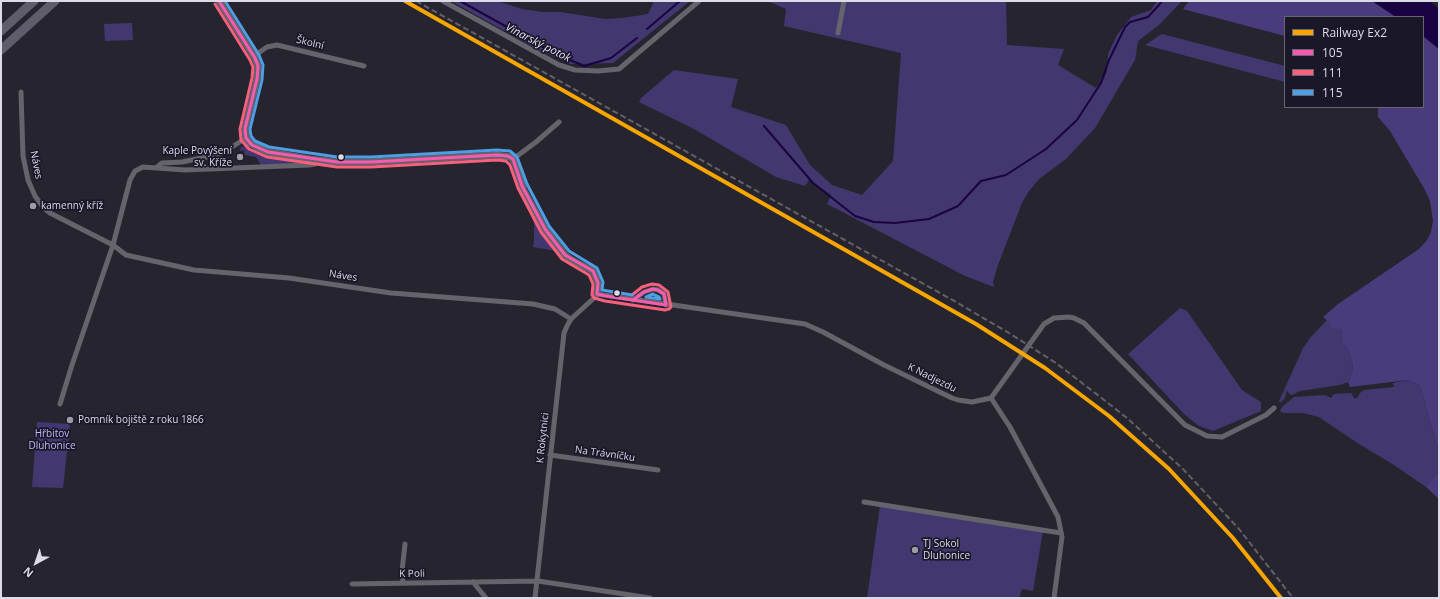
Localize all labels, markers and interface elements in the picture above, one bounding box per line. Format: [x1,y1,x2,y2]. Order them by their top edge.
legend [1284,16,1424,108]
water label: Vinarský potok [503,21,573,65]
text: Railway Ex2 [1322,24,1387,41]
street label: Školní [295,34,325,52]
text: 105 [1322,44,1343,61]
text: 111 [1322,64,1343,81]
text: 115 [1322,84,1343,101]
place label: Kaple Povýšení sv. Kříže [162,145,232,168]
street label: Náves [27,150,45,180]
marker: Kaple Povýšení sv. Kříže [235,152,245,162]
unlabelled marker [336,152,346,162]
place label: kamenný kříž [41,200,103,212]
marker: kamenný kříž [28,201,38,211]
street label: Náves [328,268,358,284]
unlabelled marker [612,288,622,298]
street label: K Nadjezdu [906,361,958,395]
street label: K Rokytnici [534,412,552,464]
place label: Pomník bojiště z roku 1866 [78,414,204,426]
marker: Pomník bojiště z roku 1866 [65,415,75,425]
park label: Hřbitov Dluhonice [28,428,76,452]
street label: Na Trávníčku [574,444,636,464]
place label: TJ Sokol Dluhonice [923,538,970,562]
north arrow [16,543,56,583]
marker: TJ Sokol Dluhonice [910,545,920,555]
text: N [20,564,36,581]
street label: K Poli [399,568,425,580]

